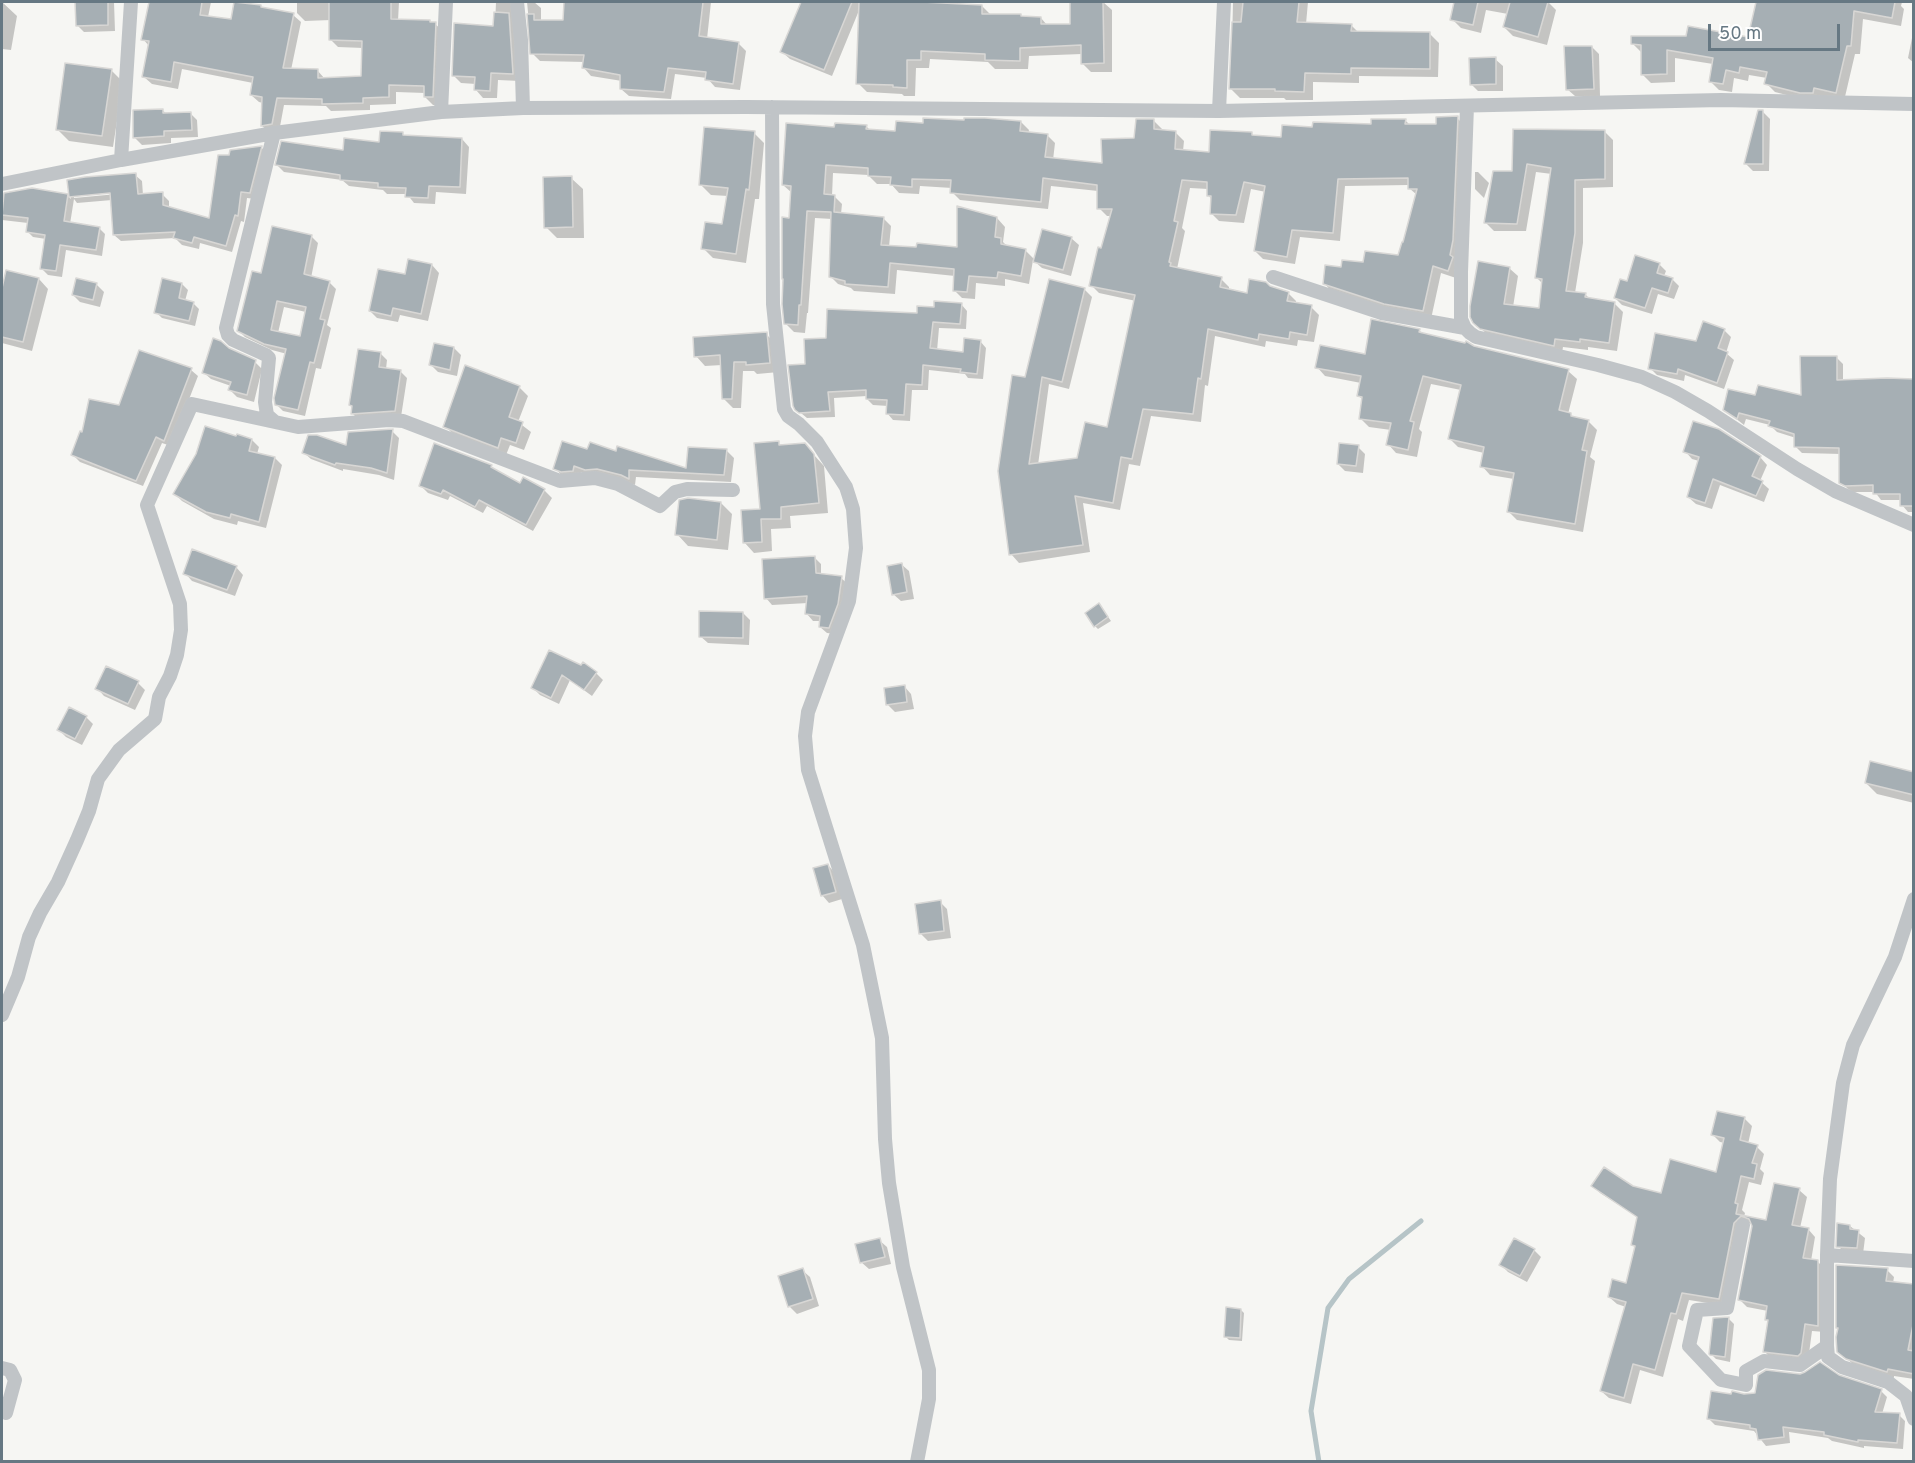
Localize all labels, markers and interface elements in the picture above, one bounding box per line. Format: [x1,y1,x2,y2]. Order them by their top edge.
scale bar [1711,12,1843,50]
text: 50 m [1719,23,1761,46]

